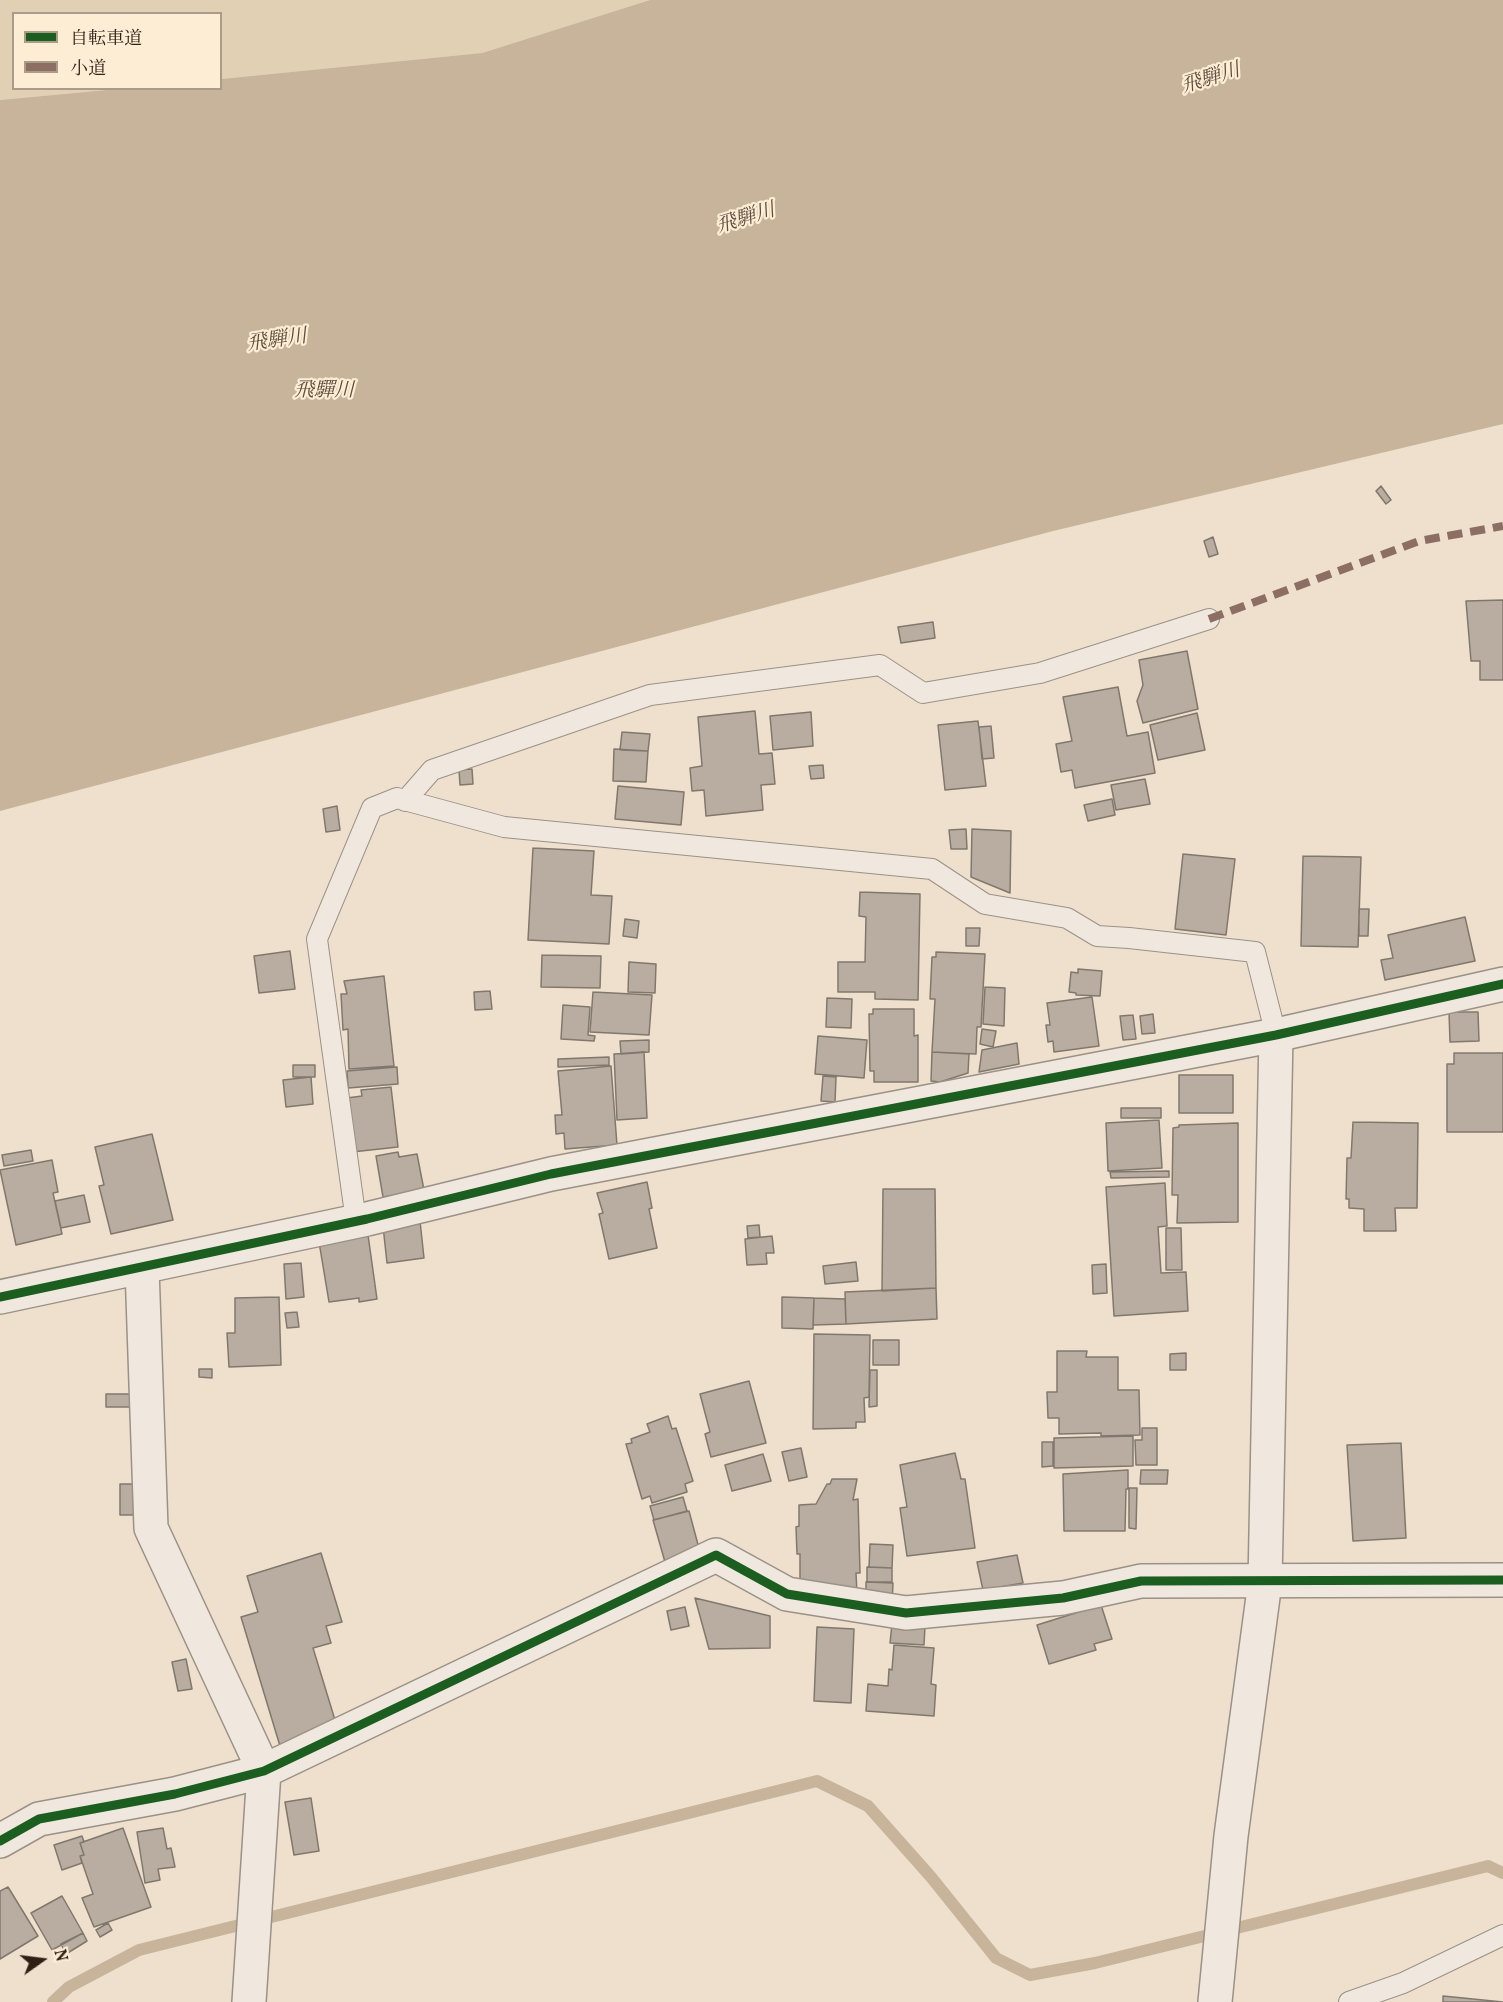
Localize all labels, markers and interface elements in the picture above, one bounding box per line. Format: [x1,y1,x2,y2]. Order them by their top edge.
legend [12,12,222,90]
text: 自転車道 [70,27,142,52]
text: 小道 [70,57,106,82]
water label: 飛騨川 [1179,60,1243,100]
water label: 飛騨川 [714,200,778,240]
water label: 飛騨川 [246,326,308,358]
water label: 飛驒川 [294,380,354,404]
north arrow [12,1930,72,1990]
text: N [47,1947,72,1964]

